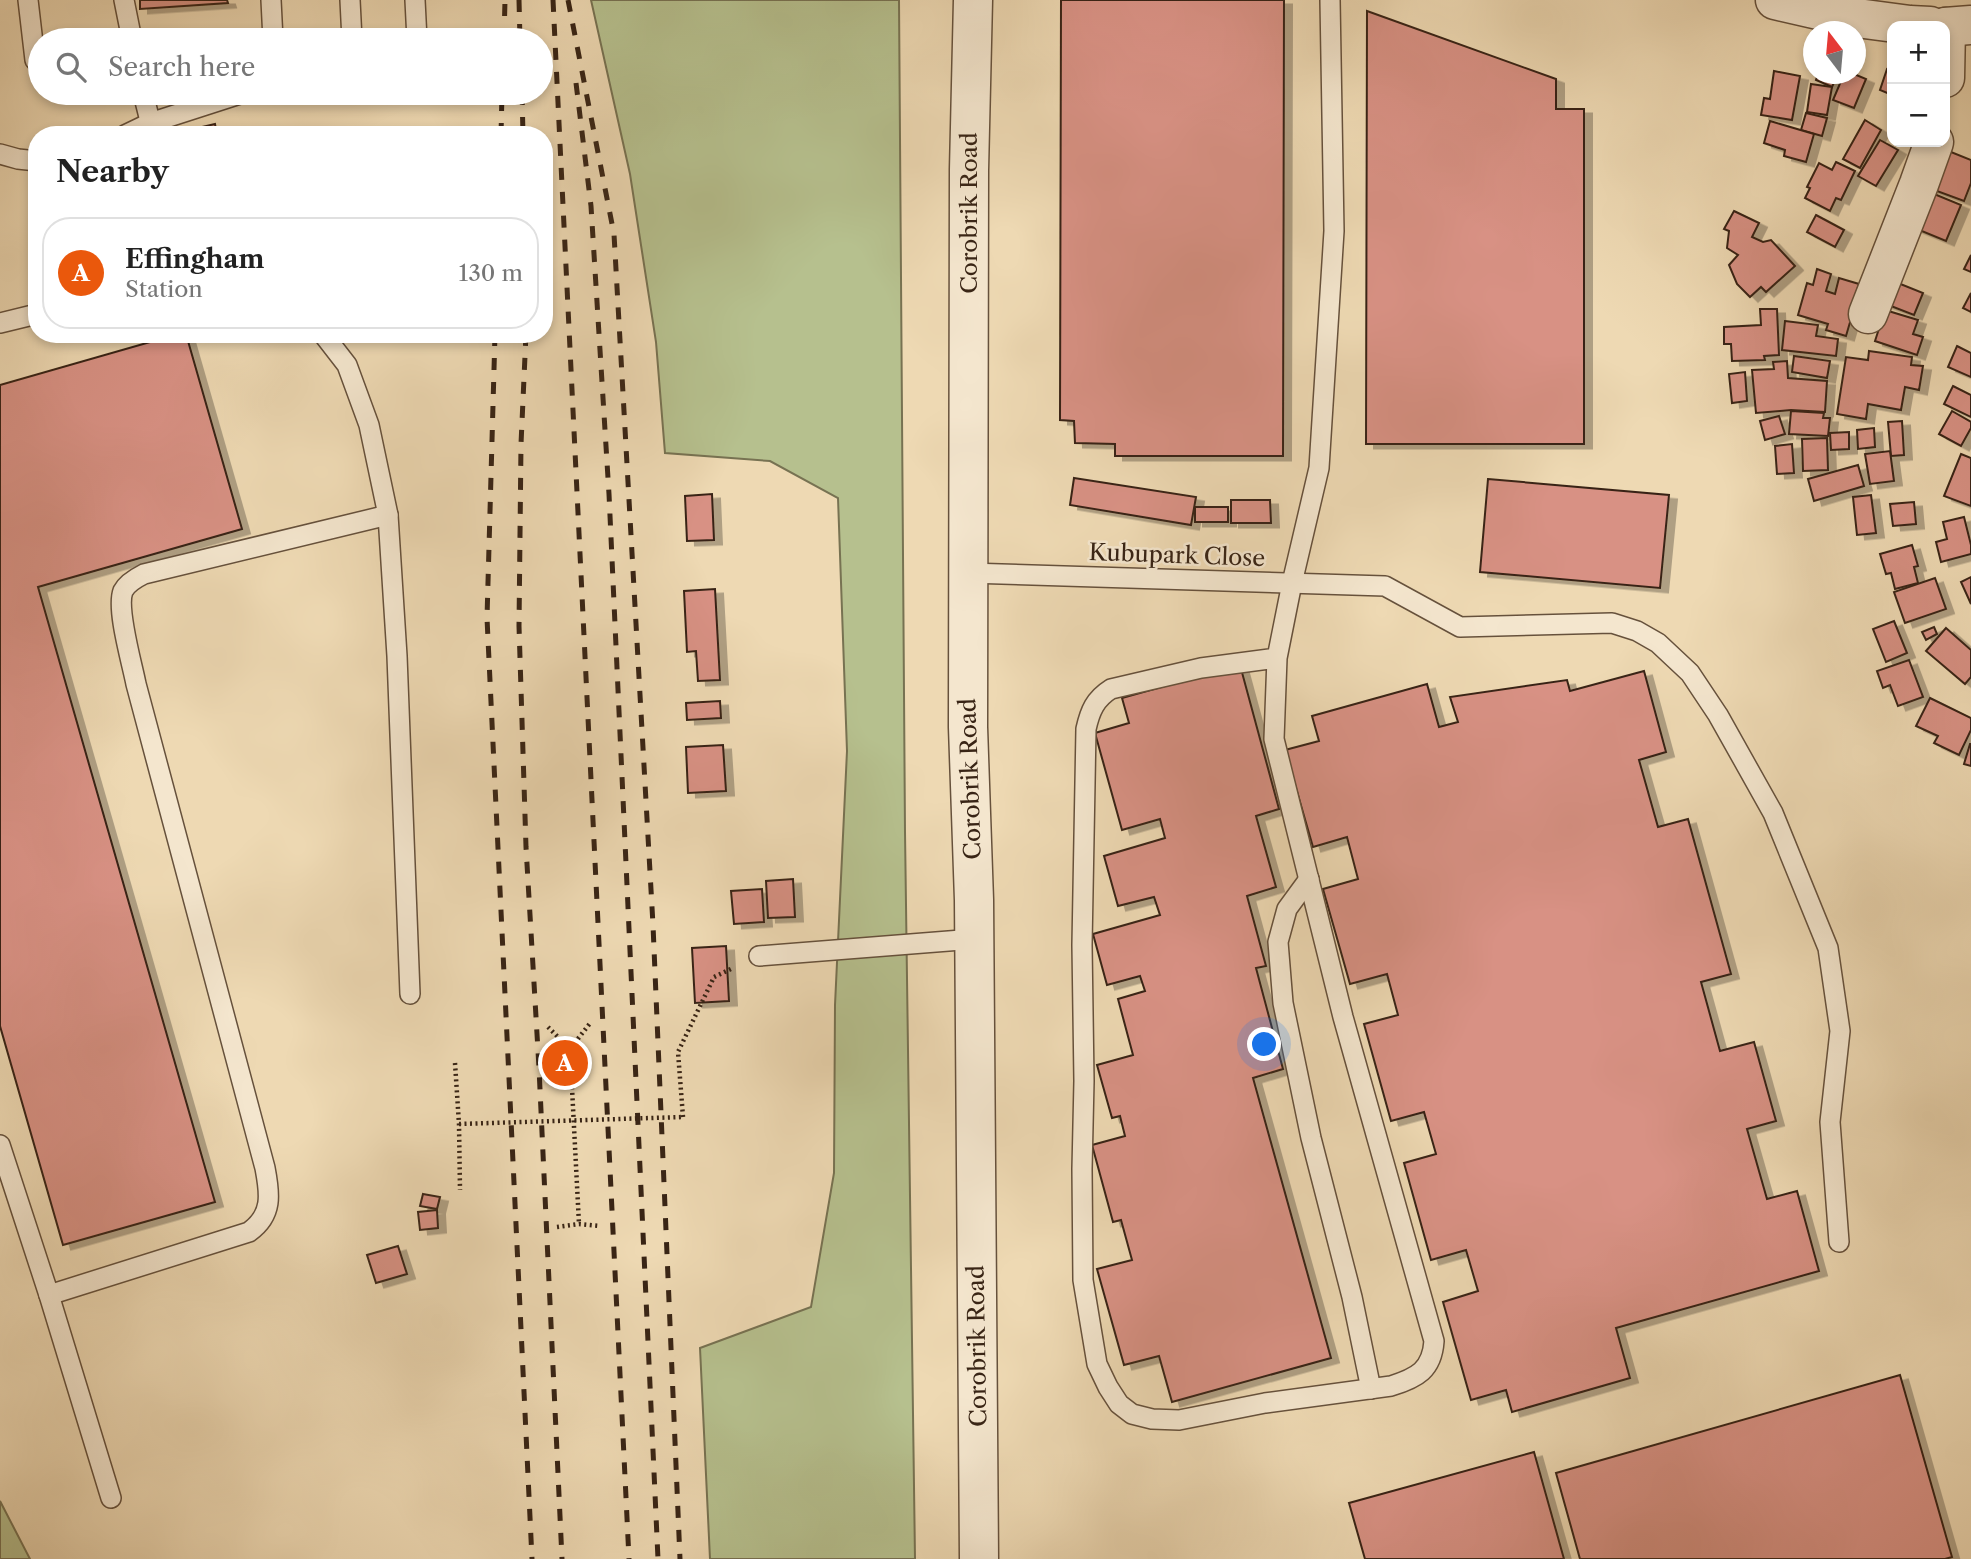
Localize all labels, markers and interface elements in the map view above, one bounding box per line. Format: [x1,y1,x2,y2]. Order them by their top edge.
north arrow [1803,21,1866,84]
map controls [1887,21,1950,147]
button: + [1887,21,1950,84]
search box [28,28,553,105]
icon: search [52,48,90,86]
text: Search here [108,51,255,83]
button: − [1887,84,1950,147]
street label: Corobrik Road [955,132,983,294]
text: Nearby [56,153,169,190]
text: Effingham [125,243,265,275]
text: A [72,259,90,287]
text: 130 m [459,259,523,287]
text: Station [125,275,203,303]
street label: Kubupark Close [1088,538,1266,572]
street label: Corobrik Road [953,698,987,860]
your location [1247,1027,1281,1061]
pin: A [542,1037,588,1089]
street label: Corobrik Road [962,1265,992,1427]

